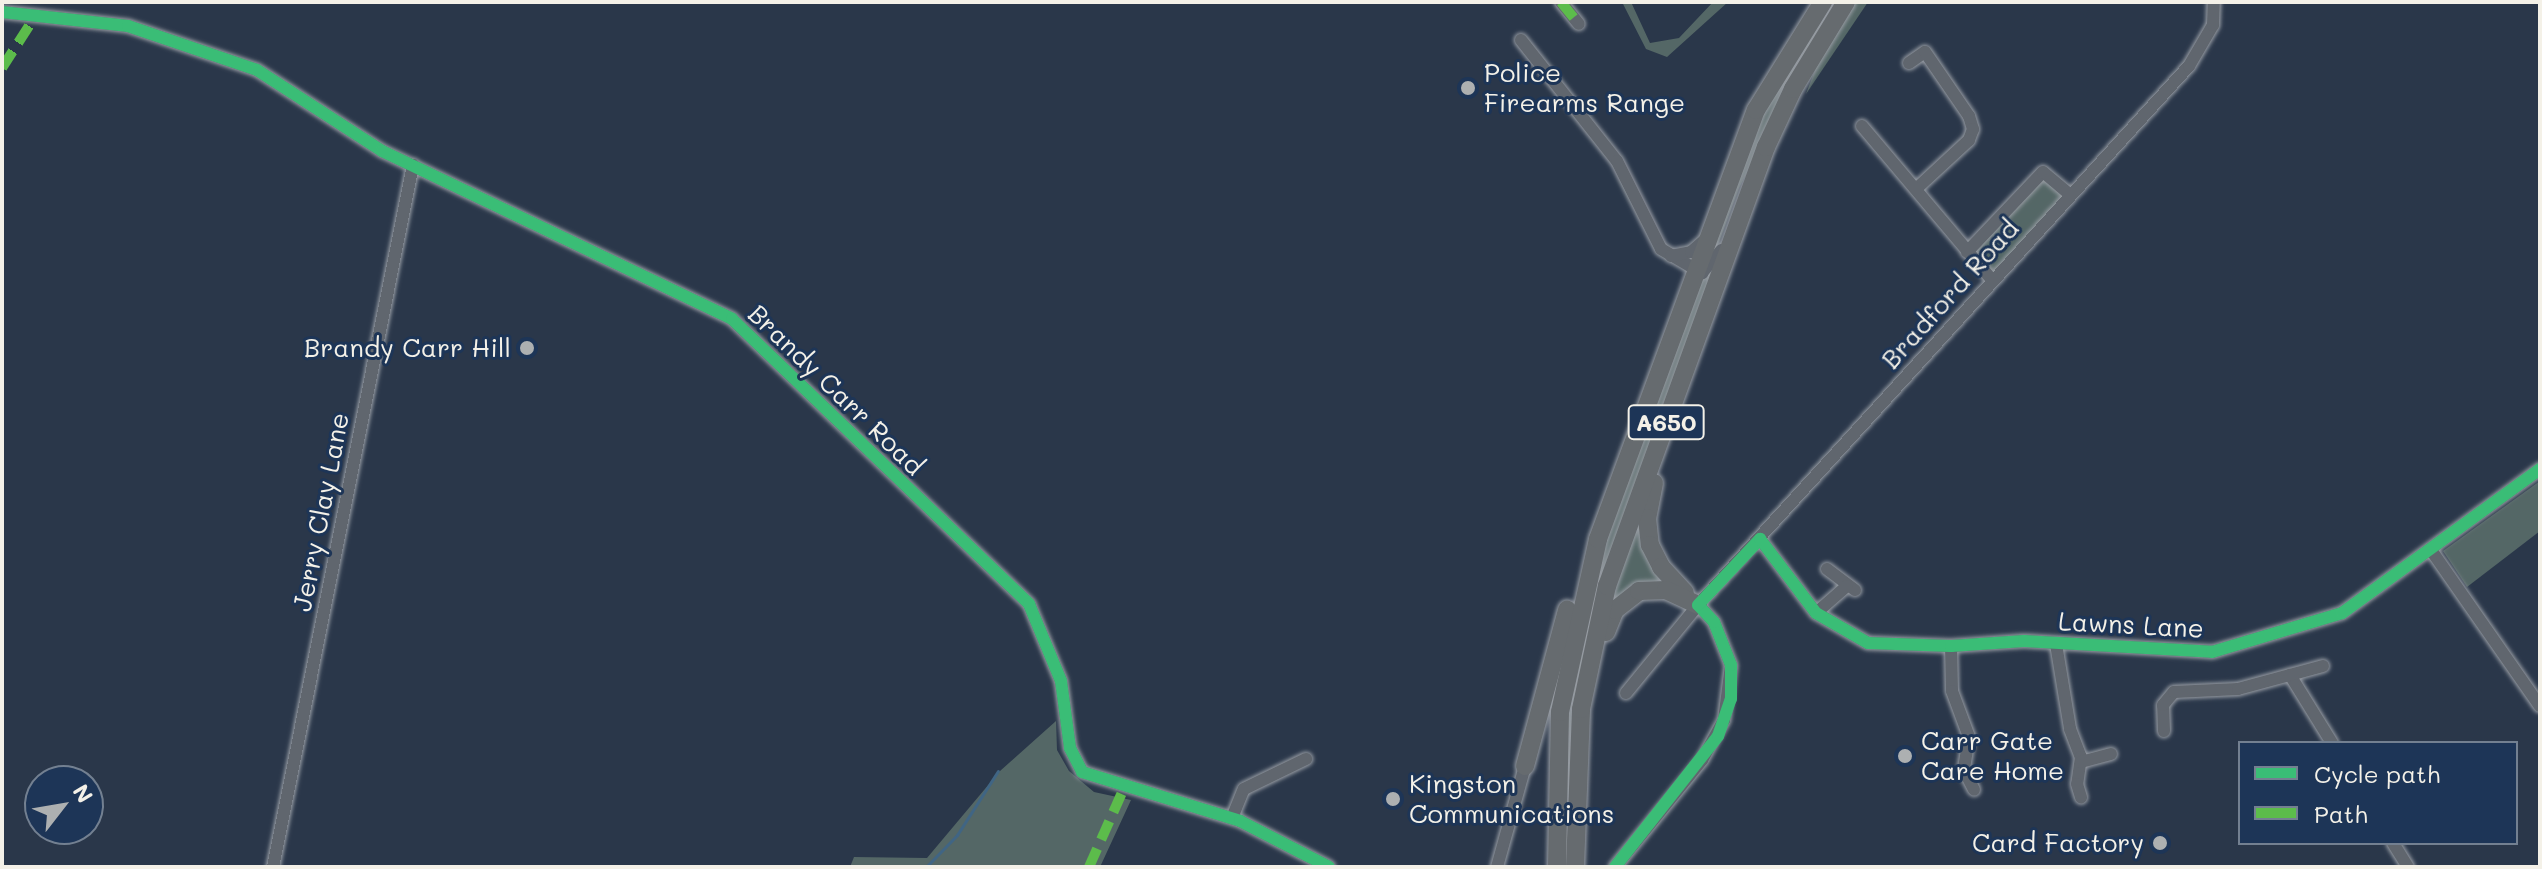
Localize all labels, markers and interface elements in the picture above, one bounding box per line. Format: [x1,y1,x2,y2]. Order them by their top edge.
place label: Police Firearms Range [1484,57,1685,118]
marker: Police Firearms Range [1459,79,1477,97]
street label: Bradford Road [1875,213,2025,375]
street label: Brandy Carr Road [742,298,930,482]
place label: Brandy Carr Hill [304,332,511,364]
marker: Brandy Carr Hill [518,339,536,357]
road number: A650 [1626,402,1706,442]
street label: Jerry Clay Lane [286,410,356,614]
street label: Lawns Lane [2057,606,2205,644]
place label: Carr Gate Care Home [1921,725,2064,786]
legend [2238,741,2518,845]
marker: Carr Gate Care Home [1896,747,1914,765]
text: Cycle path [2314,758,2440,789]
north arrow [24,765,104,845]
place label: Kingston Communications [1409,768,1614,830]
text: N [67,779,100,808]
marker: Kingston Communications [1384,790,1402,808]
text: Path [2314,798,2368,829]
place label: Card Factory [1972,827,2144,859]
marker: Card Factory [2151,834,2169,852]

